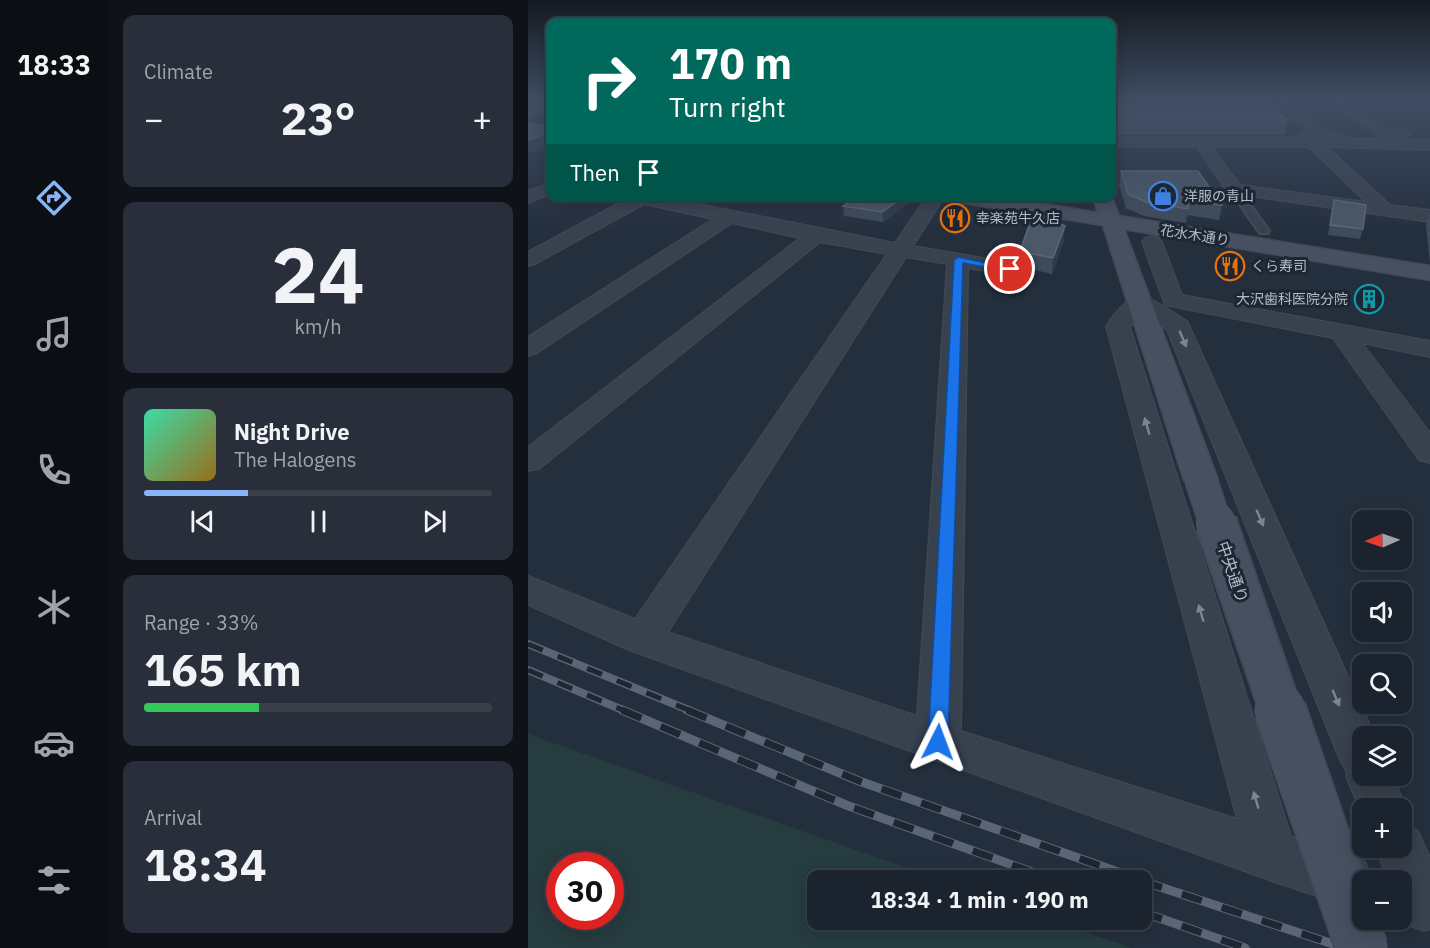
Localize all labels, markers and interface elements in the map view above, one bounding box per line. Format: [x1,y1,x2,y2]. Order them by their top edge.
text: 170 m [669,36,792,91]
icon: right [570,42,648,120]
text: 18:33 [17,47,91,82]
text: Climate [144,58,213,85]
text: 23° [280,89,356,147]
text: Turn right [669,89,786,124]
text: − [144,97,164,140]
text: + [472,97,492,140]
icon: arrive [632,156,665,189]
text: Then [570,158,620,187]
icon: directions [33,177,75,219]
shop icon: 洋服の青山 [1147,180,1179,212]
place label: 洋服の青山 [1184,187,1254,205]
restaurant icon: 幸楽苑牛久店 [939,202,971,234]
place label: 幸楽苑牛久店 [976,209,1060,227]
street label: 花水木通り [1159,221,1231,249]
text: 24 [271,223,365,324]
pin [984,243,1035,294]
restaurant icon: くら寿司 [1214,250,1246,282]
icon: arrive [993,252,1026,285]
place label: くら寿司 [1251,257,1307,275]
building icon: 大沢歯科医院分院 [1353,283,1385,315]
place label: 大沢歯科医院分院 [1236,290,1348,308]
icon: music [33,313,75,355]
text: km/h [294,313,342,340]
one-way arrow [1179,330,1188,348]
text: Night Drive [234,417,350,446]
one-way arrow [1142,417,1151,435]
text: The Halogens [234,446,356,473]
icon: phone [33,449,75,491]
icon: previous [186,505,219,538]
icon: pause [302,505,335,538]
icon: next [418,505,451,538]
one-way arrow [1255,510,1265,528]
north arrow [1352,510,1412,570]
map controls [1352,510,1412,930]
street label: 中央通り [1213,538,1253,606]
button: sound [1352,582,1412,642]
icon: climate [33,586,75,628]
one-way arrow [1196,604,1205,622]
text: Range · 33% [144,609,259,636]
text: 165 km [144,640,302,698]
button: search [1352,654,1412,714]
one-way arrow [1331,689,1341,707]
position arrow [906,710,970,774]
icon: car [33,722,75,764]
button: layers [1352,726,1412,786]
one-way arrow [1251,791,1260,809]
button: + [1352,798,1412,858]
text: Arrival [144,804,202,831]
text: 18:34 [144,835,267,893]
speed limit sign: 30 [546,852,624,930]
icon: filters [33,859,75,901]
button: − [1352,870,1412,930]
text: 18:34 · 1 min · 190 m [870,885,1089,914]

